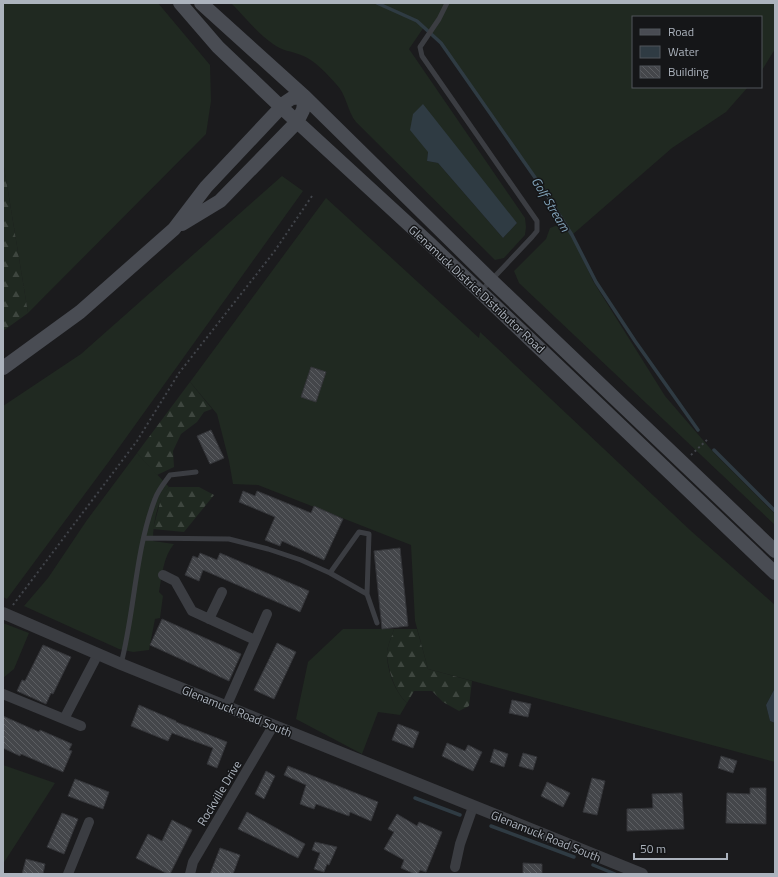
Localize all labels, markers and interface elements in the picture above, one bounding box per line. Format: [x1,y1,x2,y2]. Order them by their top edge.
legend [632,16,762,88]
text: Road [668,22,694,41]
text: Water [668,42,699,61]
text: Building [668,62,709,81]
water label: Golf Stream [527,173,576,236]
street label: Glenamuck District Distributor Road [404,220,550,358]
street label: Glenamuck Road South [179,680,295,742]
street label: Rockville Drive [192,757,246,829]
street label: Glenamuck Road South [488,805,604,867]
scale bar [634,835,727,861]
text: 50 m [640,839,666,858]

